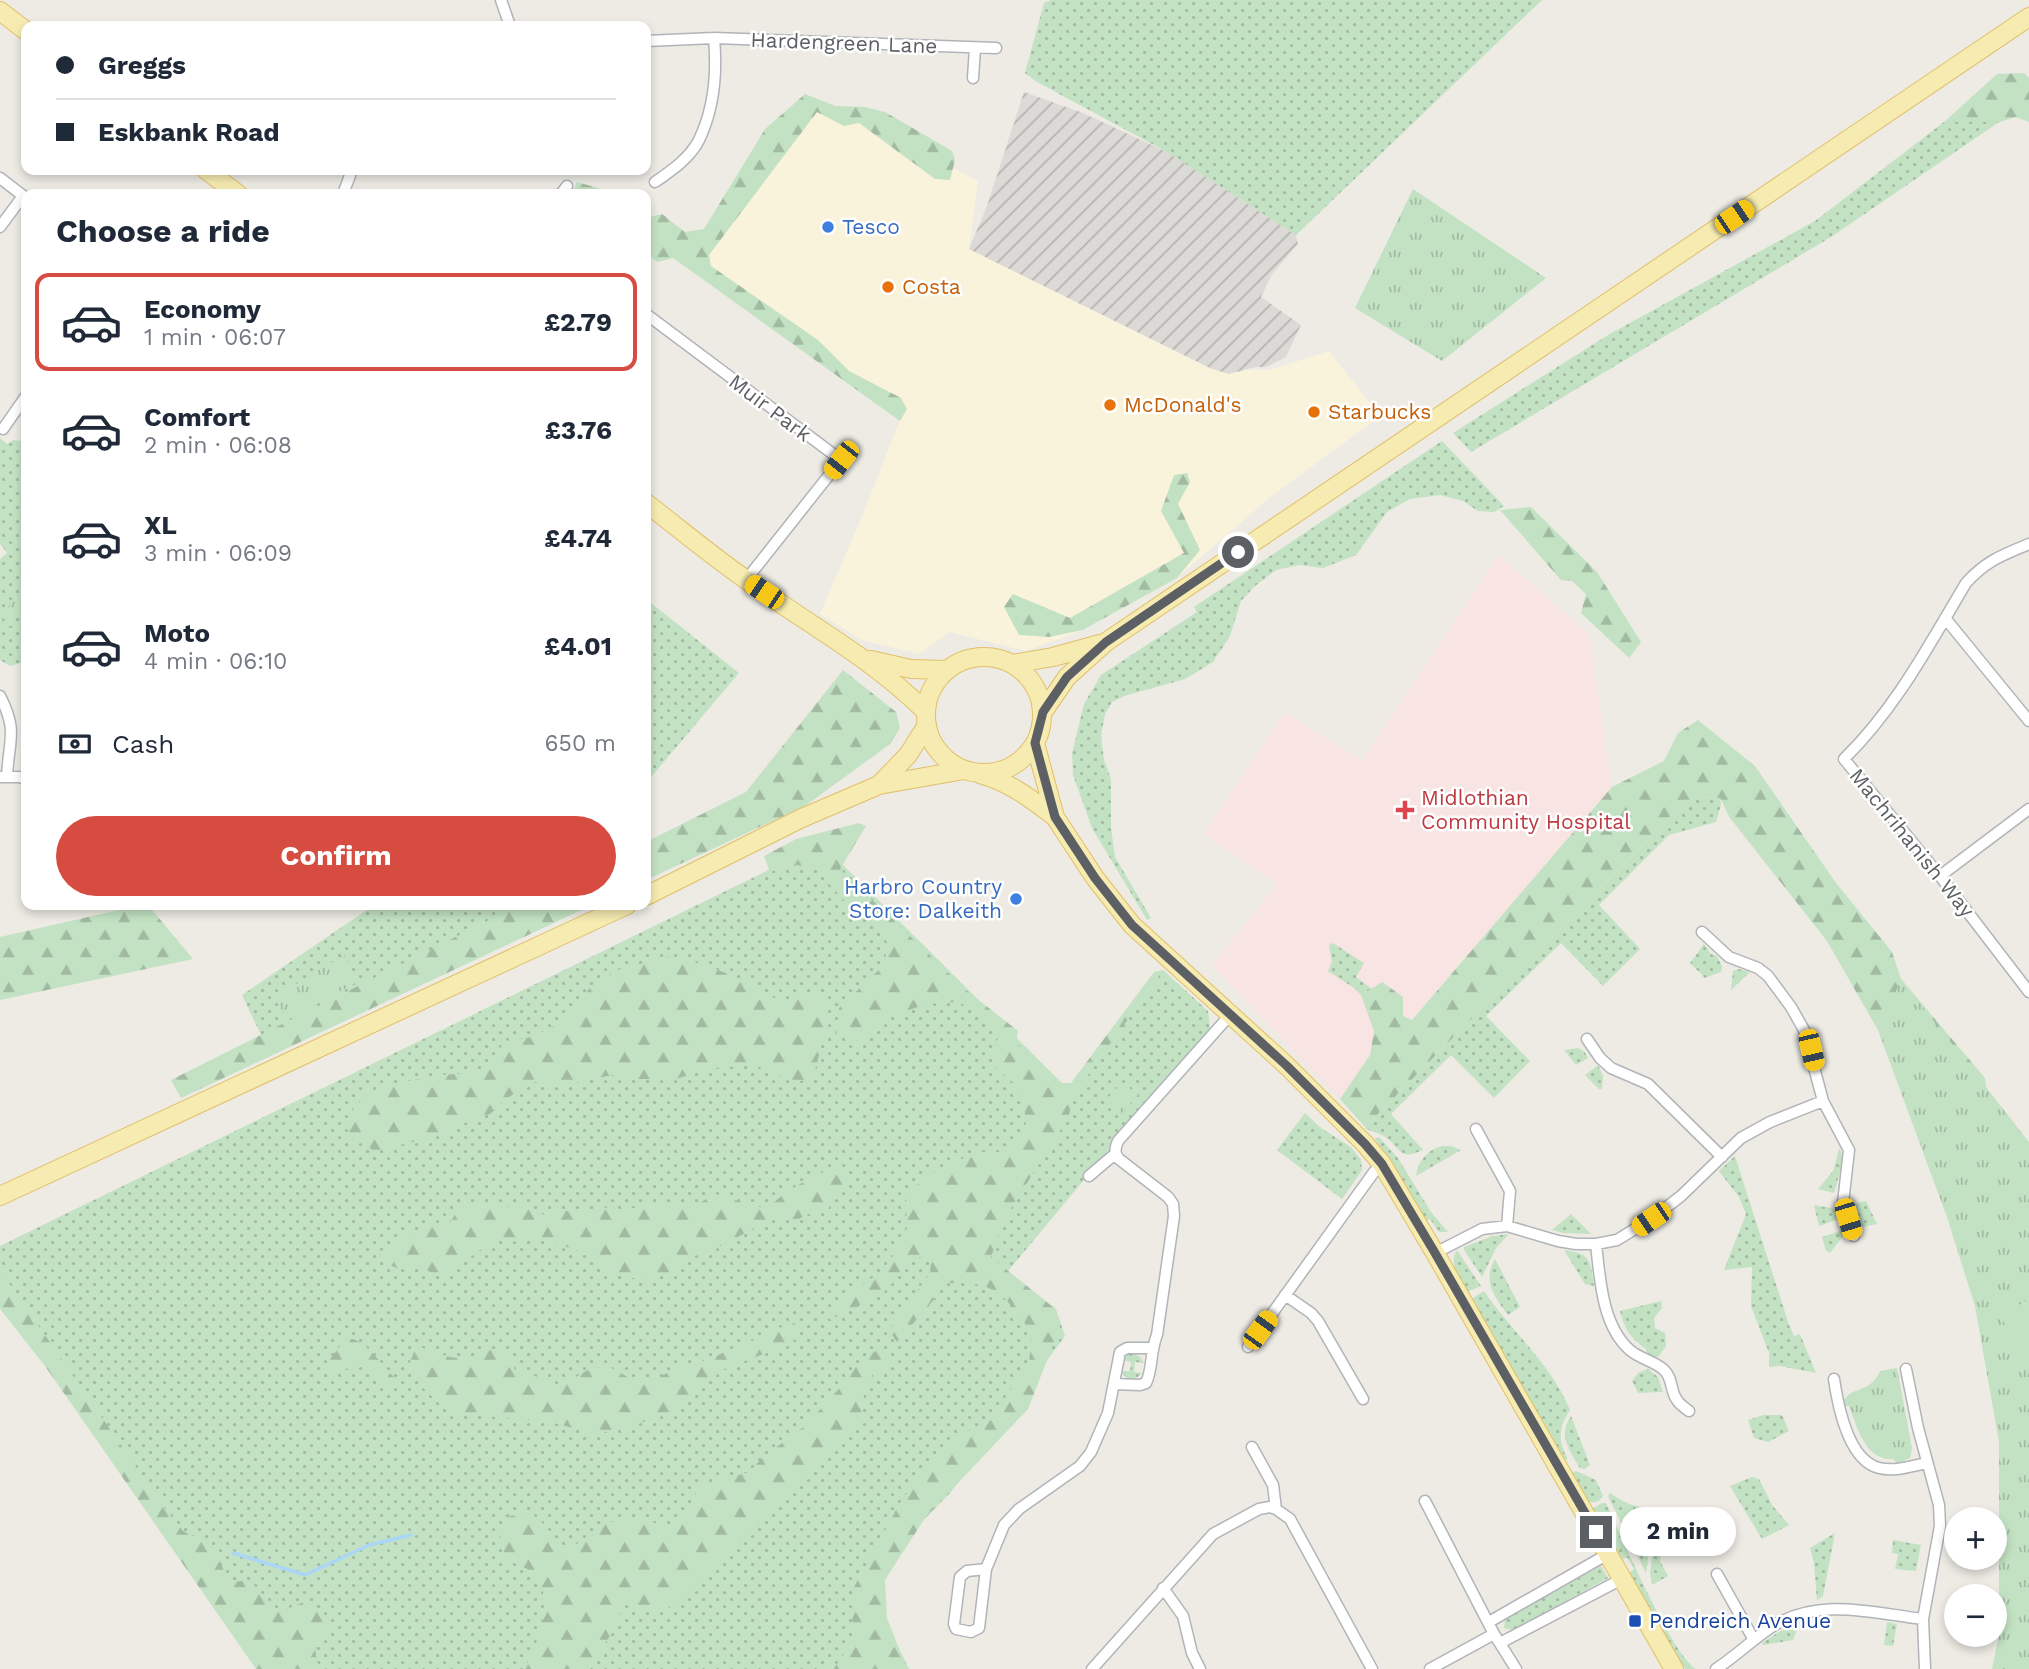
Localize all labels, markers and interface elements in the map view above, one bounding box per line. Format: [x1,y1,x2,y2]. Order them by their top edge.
street label: Hardengreen Lane [750,27,938,58]
text: Greggs [98,50,186,80]
text: Eskbank Road [98,117,279,147]
car [1711,197,1758,237]
text: Choose a ride [56,212,270,250]
place label: Tesco [842,214,900,239]
marker: Tesco [820,219,836,235]
place label: Costa [902,274,961,299]
marker: Costa [880,279,896,295]
icon: car [60,291,123,354]
text: Economy [144,294,261,324]
text: £2.79 [544,307,612,337]
text: 1 min · 06:07 [144,324,286,351]
street label: Muir Park [724,369,817,447]
place label: McDonald's [1124,392,1241,417]
marker: McDonald's [1102,397,1118,413]
icon: car [60,399,123,462]
place label: Starbucks [1328,399,1431,424]
text: Comfort [144,402,250,432]
marker: Starbucks [1306,404,1322,420]
text: £3.76 [545,415,612,445]
text: 2 min · 06:08 [144,432,292,459]
car [820,437,863,483]
icon: car [60,507,123,570]
text: XL [144,510,177,540]
text: £4.74 [544,523,612,553]
route start [1222,536,1254,568]
text: 3 min · 06:09 [144,540,292,567]
car [741,572,788,612]
icon: car [60,615,123,678]
text: Moto [144,618,210,648]
text: £4.01 [544,631,612,661]
text: 4 min · 06:10 [144,648,287,675]
icon: cash [56,725,94,763]
text: Cash [112,729,174,759]
text: 650 m [545,730,616,757]
street label: Machrihanish Way [1845,763,1980,922]
place label: Midlothian Community Hospital [1421,785,1631,834]
marker: Midlothian Community Hospital [1395,800,1415,820]
button: Confirm [56,816,616,896]
place label: Harbro Country Store: Dalkeith [844,874,1002,923]
marker: Harbro Country Store: Dalkeith [1008,891,1024,907]
car [1797,1027,1826,1073]
car [1832,1196,1865,1242]
car [1628,1199,1675,1239]
car [1240,1307,1281,1353]
map controls [1944,1507,2007,1647]
button: + [1944,1507,2007,1570]
callout: 2 min [1620,1508,1736,1556]
route end [1580,1516,1612,1548]
text: 2 min [1647,1518,1709,1545]
button: − [1944,1584,2007,1647]
place label: Pendreich Avenue [1649,1608,1831,1633]
marker: Pendreich Avenue [1627,1613,1643,1629]

